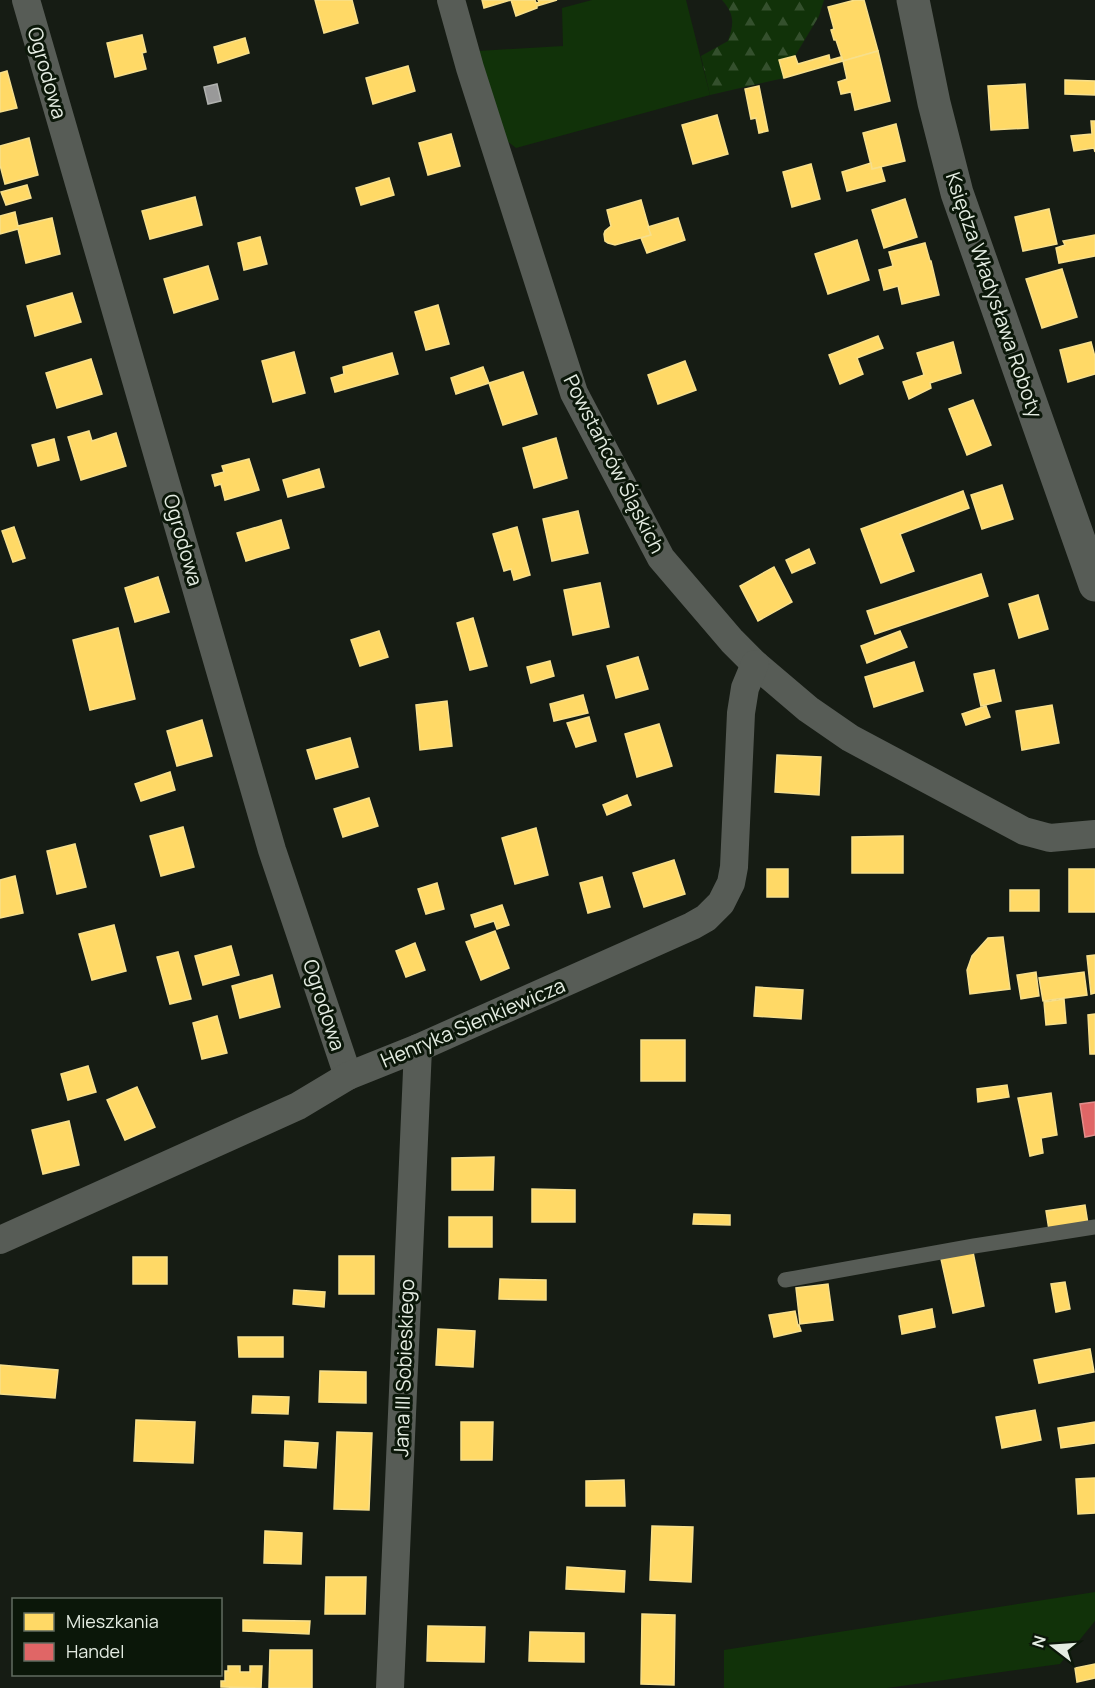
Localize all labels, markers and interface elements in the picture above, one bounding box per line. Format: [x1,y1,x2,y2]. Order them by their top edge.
street label: Ogrodowa [22,24,73,122]
street label: Księdza Władysława Roboty [940,168,1049,422]
street label: Powstańców Śląskich [558,370,671,558]
street label: Ogrodowa [158,491,209,589]
street label: Ogrodowa [297,956,352,1054]
street label: Henryka Sienkiewicza [376,971,569,1074]
street label: Jana III Sobieskiego [387,1278,420,1458]
legend [12,1598,222,1676]
text: Mieszkania [66,1609,159,1633]
north arrow [1023,1616,1083,1676]
text: N [1026,1633,1051,1650]
text: Handel [66,1639,124,1663]

